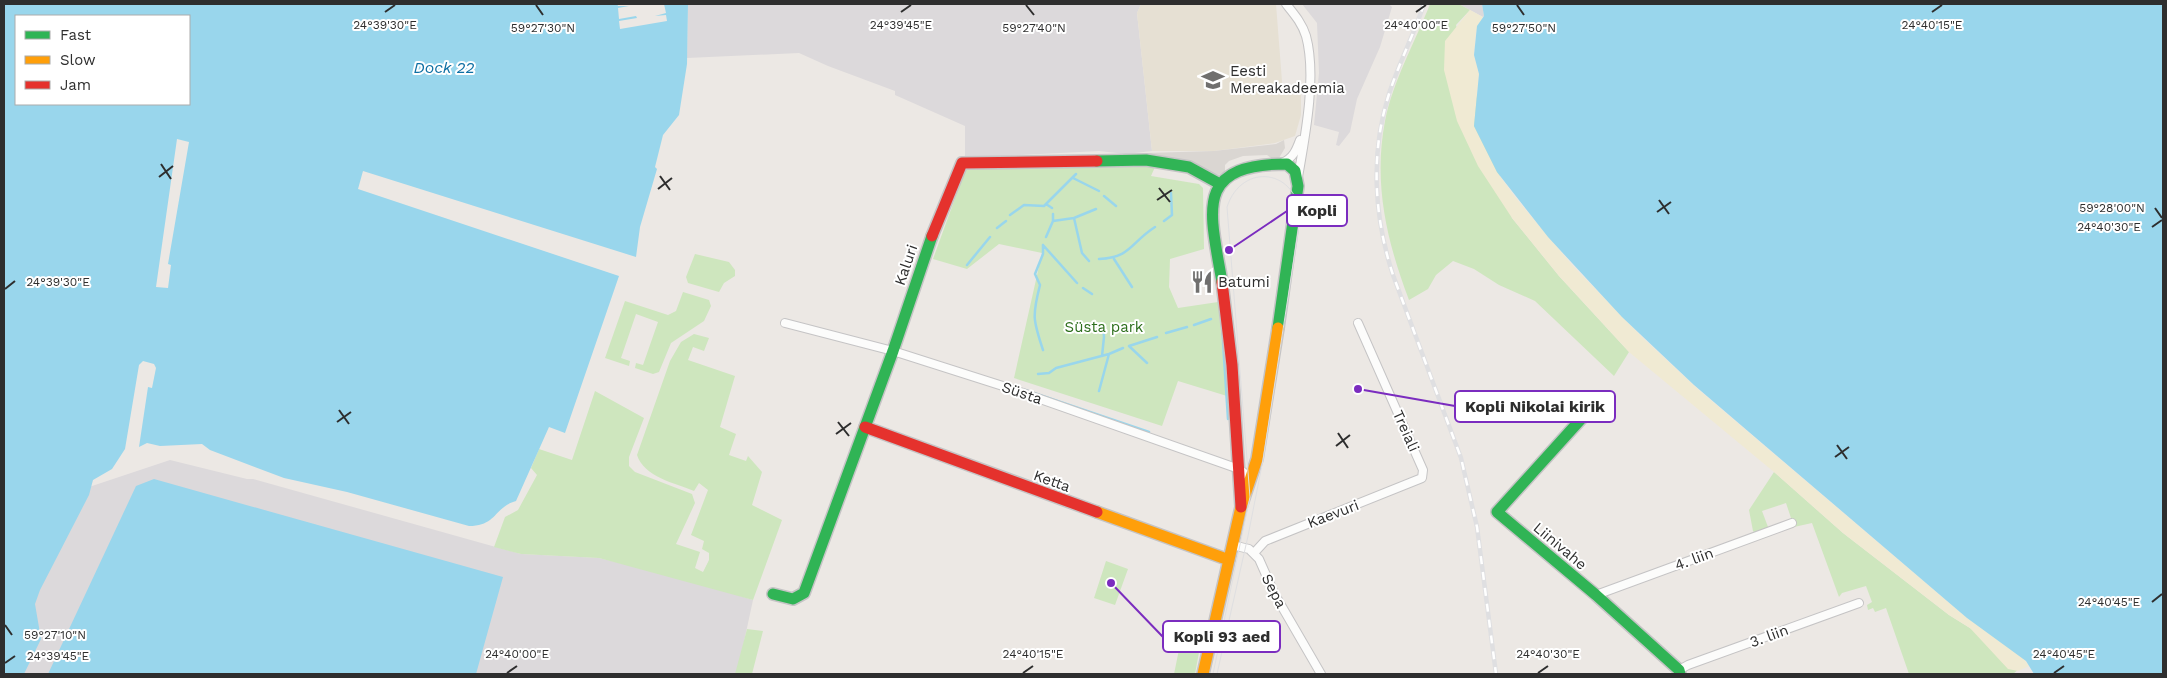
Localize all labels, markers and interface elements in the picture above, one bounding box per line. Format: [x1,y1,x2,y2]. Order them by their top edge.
legend [15,15,190,105]
text: 24°39'30"E [353,18,417,32]
text: 24°39'45"E [870,18,933,32]
text: 24°40'00"E [1384,18,1448,32]
text: 24°40'15"E [1902,18,1963,32]
text: 59°27'30"N [511,21,575,35]
text: 59°27'40"N [1002,21,1066,35]
text: 59°27'50"N [1492,21,1556,35]
text: Fast [60,26,92,44]
text: Slow [60,51,96,69]
water label: Dock 22 [413,58,475,77]
place label: Eesti Mereakadeemia [1230,62,1345,97]
school or university icon: Eesti Mereakadeemia [1200,67,1226,93]
text: Jam [60,76,91,94]
callout: Kopli [1287,195,1347,226]
text: Kopli [1297,201,1337,220]
text: 59°28'00"N [2079,201,2145,215]
text: 24°40'30"E [2077,220,2141,234]
street label: Kaluri [891,242,921,288]
restaurant icon: Batumi [1189,269,1215,295]
place label: Batumi [1218,273,1270,291]
text: 24°39'30"E [26,275,90,289]
park label: Süsta park [1065,318,1144,336]
street label: Süsta [999,378,1045,408]
callout: Kopli Nikolai kirik [1455,391,1615,422]
text: Kopli Nikolai kirik [1465,397,1605,416]
street label: Treiali [1389,407,1423,455]
street label: Ketta [1031,466,1073,496]
street label: Kaevuri [1305,496,1361,532]
street label: Liinivahe [1530,518,1590,574]
street label: 4. liin [1672,544,1716,574]
street label: Sepa [1258,571,1290,612]
text: 24°40'45"E [2078,595,2141,609]
callout: Kopli 93 aed [1163,621,1280,652]
street label: 3. liin [1747,621,1791,651]
text: Kopli 93 aed [1174,627,1270,646]
text: 59°27'10"N [24,628,86,642]
text: 24°40'00"E [485,647,549,661]
text: 24°40'15"E [1003,647,1064,661]
text: 24°40'30"E [1516,647,1580,661]
text: 24°40'45"E [2033,647,2096,661]
text: 24°39'45"E [27,649,90,663]

